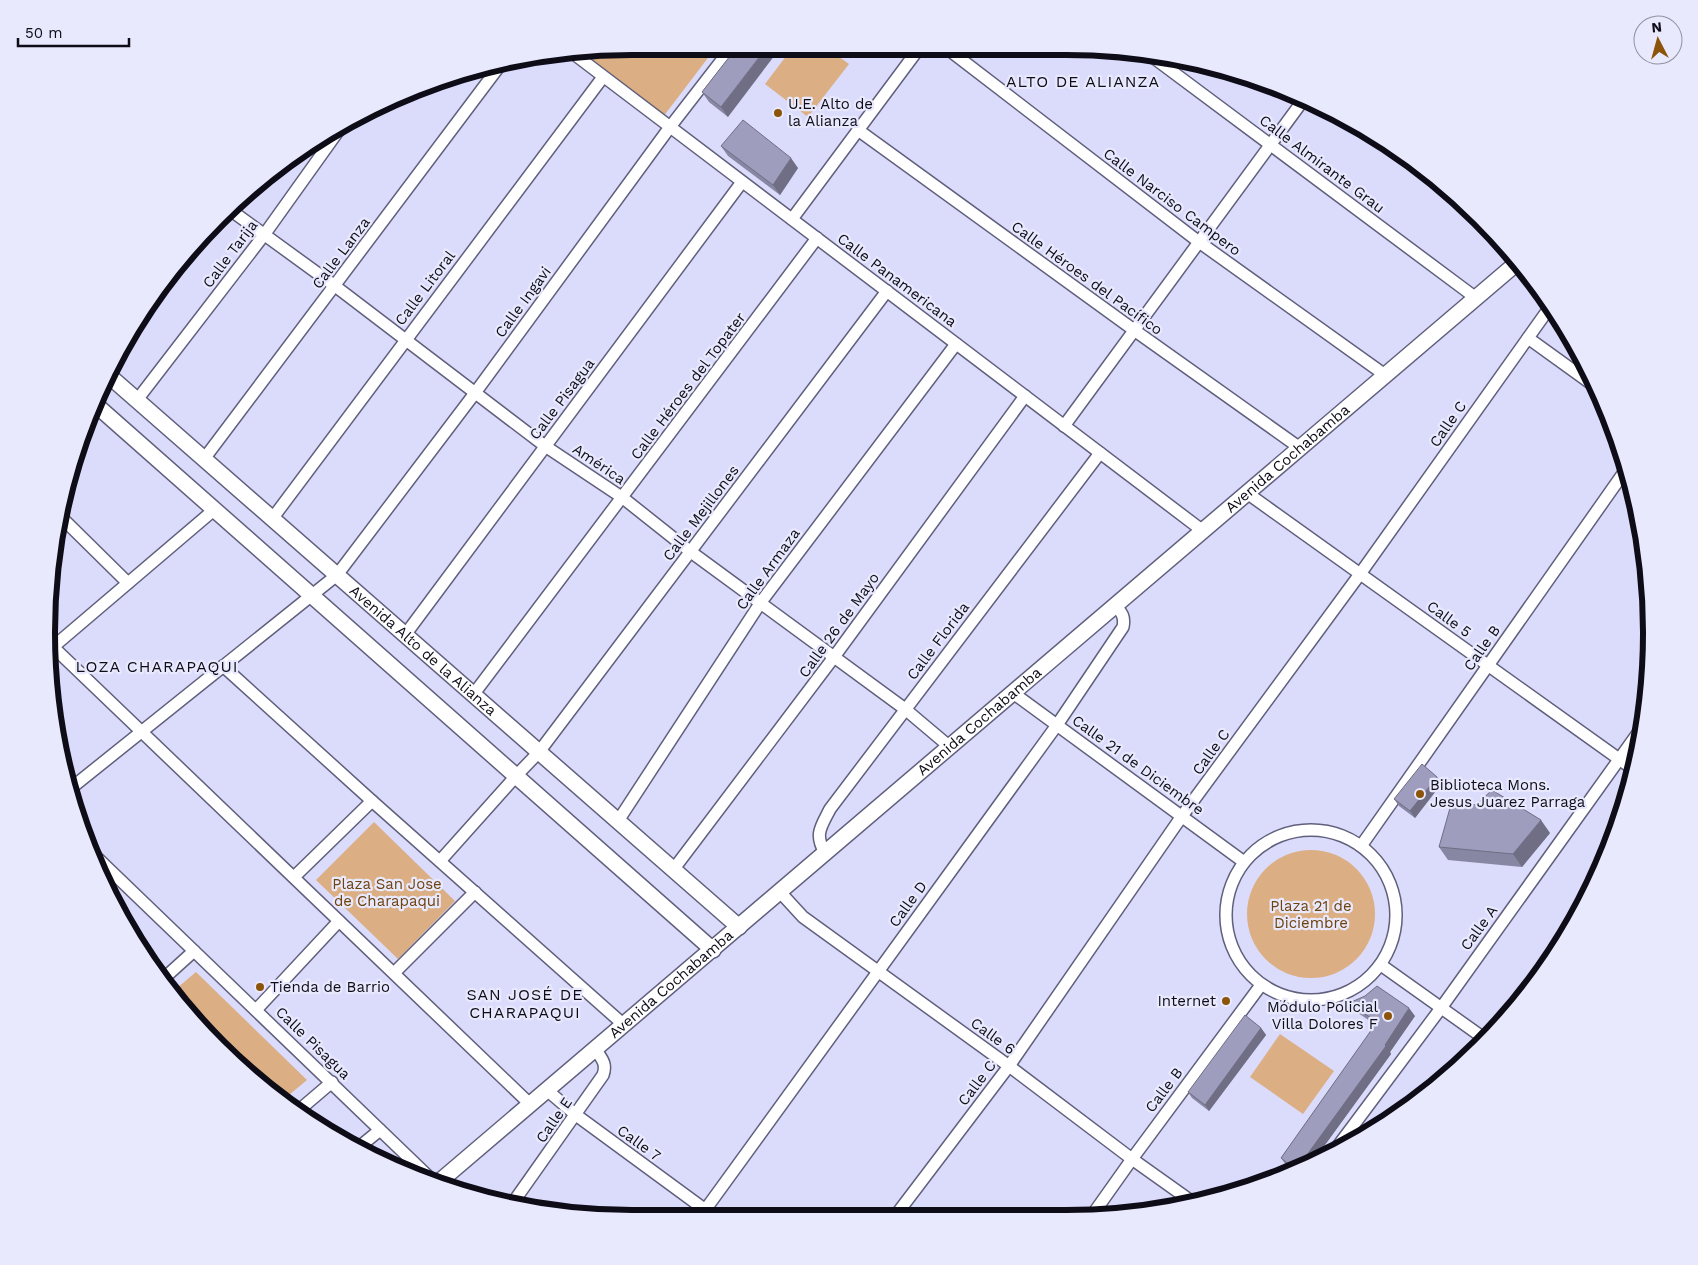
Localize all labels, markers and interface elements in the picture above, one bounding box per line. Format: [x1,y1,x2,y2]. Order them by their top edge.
scale bar [18,15,129,47]
north arrow [1633,15,1683,65]
text: N [1651,19,1663,36]
text: 50 m [25,24,62,42]
district label: ALTO DE ALIANZA [1006,72,1160,91]
place label: U.E. Alto de la Alianza [788,95,873,130]
marker: U.E. Alto de la Alianza [772,107,784,119]
street label: Calle Almirante Grau [1256,111,1388,217]
street label: Calle Narciso Campero [1100,144,1244,260]
street label: Calle Lanza [308,213,374,292]
street label: Calle Tarija [199,216,262,291]
street label: Calle Héroes del Pacífico [1008,217,1166,339]
street label: Calle Panamericana [834,229,961,331]
street label: Calle Litoral [391,247,459,329]
street label: Calle Ingavi [491,263,555,341]
street label: Calle Héroes del Topater [627,309,749,463]
street label: Calle Pisagua [526,354,599,443]
street label: Calle C [1426,398,1470,450]
street label: Avenida Cochabamba [1222,400,1354,517]
street label: América [569,440,629,488]
street label: Calle Mejillones [659,462,743,564]
street label: Calle Armaza [732,524,804,613]
street label: Calle 26 de Mayo [795,569,883,681]
street label: Avenida Alto de la Alianza [346,582,501,720]
street label: Calle 5 [1423,597,1475,641]
street label: Calle Florida [903,598,973,683]
street label: Calle B [1460,622,1504,674]
district label: LOZA CHARAPAQUI [75,657,239,676]
street label: Avenida Cochabamba [914,663,1045,779]
street label: Calle 21 de Diciembre [1069,711,1207,819]
street label: Calle C [1188,726,1234,778]
place label: Biblioteca Mons. Jesus Juarez Parraga [1430,776,1586,811]
marker: Biblioteca Mons. Jesus Juarez Parraga [1414,788,1426,800]
park label: Plaza San Jose de Charapaqui [332,875,442,910]
street label: Calle D [885,877,931,931]
park label: Plaza 21 de Diciembre [1270,897,1352,932]
street label: Calle A [1457,902,1501,954]
street label: Avenida Cochabamba [605,926,737,1042]
place label: Tienda de Barrio [270,978,390,996]
marker: Tienda de Barrio [254,981,266,993]
district label: SAN JOSÉ DE CHARAPAQUI [466,985,584,1022]
place label: Internet [1157,992,1217,1010]
marker: Internet [1220,995,1232,1007]
place label: Módulo Policial Villa Dolores F [1267,998,1378,1033]
street label: Calle Pisagua [272,1003,355,1084]
marker: Módulo Policial Villa Dolores F [1382,1010,1394,1022]
street label: Calle 6 [967,1014,1019,1058]
street label: Calle C [954,1057,1000,1109]
street label: Calle B [1141,1064,1187,1116]
street label: Calle E [532,1094,576,1146]
street label: Calle 7 [614,1121,664,1165]

